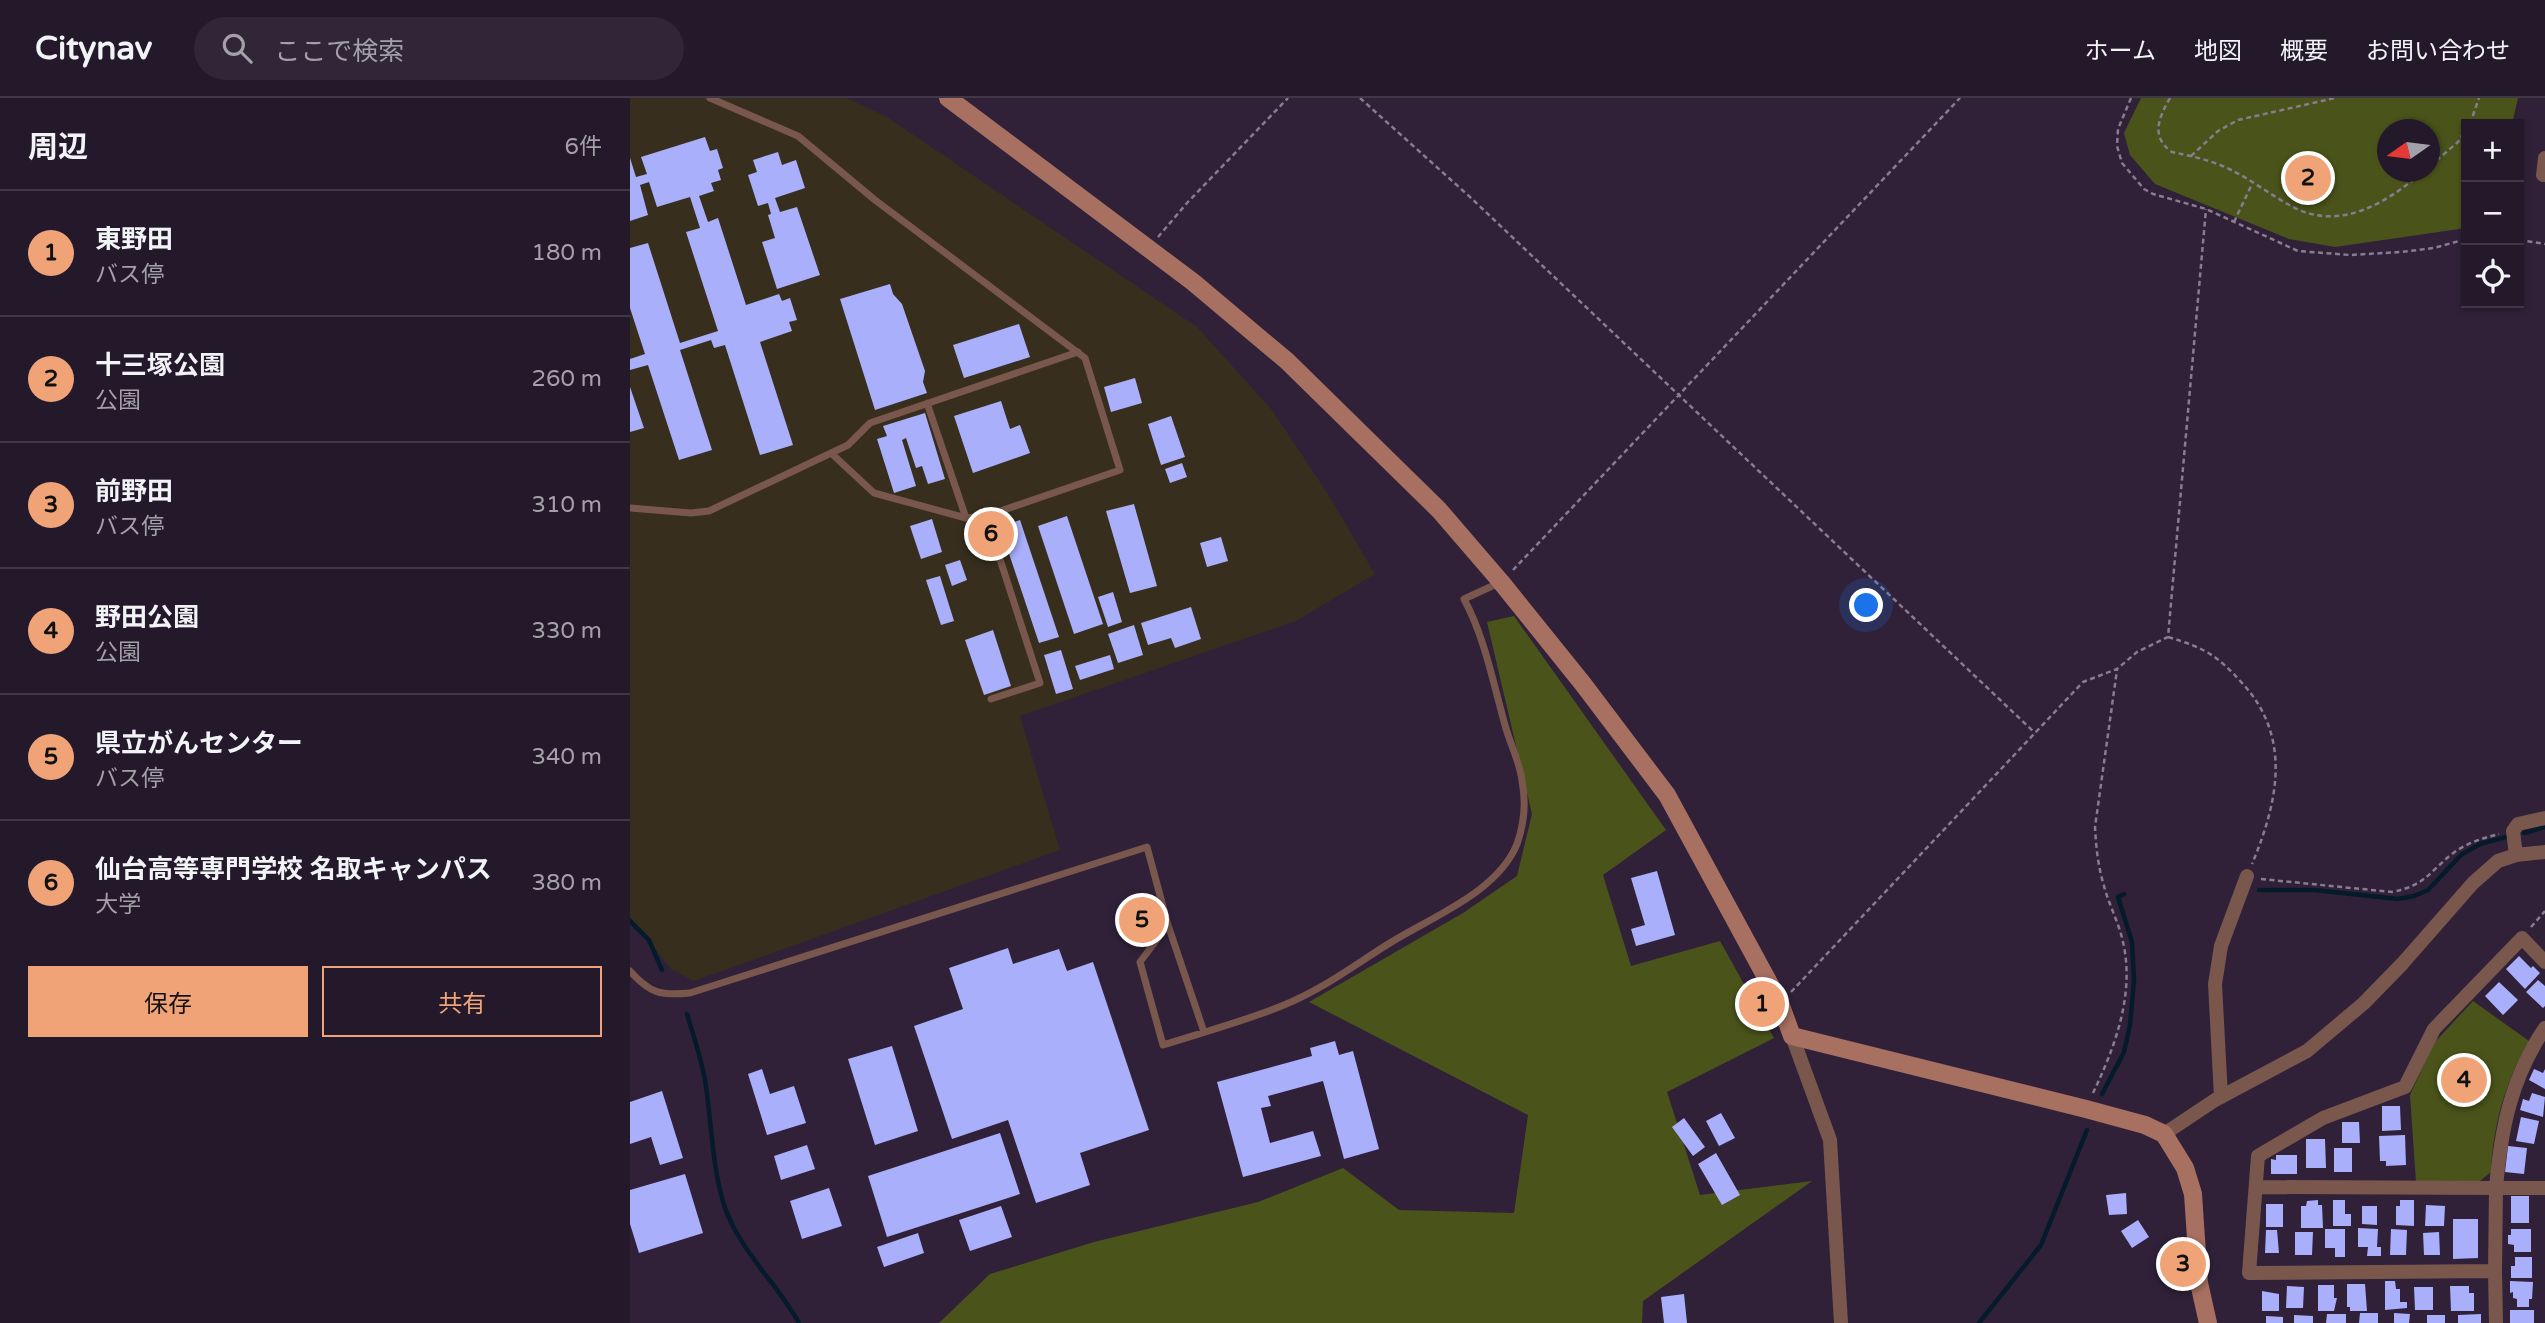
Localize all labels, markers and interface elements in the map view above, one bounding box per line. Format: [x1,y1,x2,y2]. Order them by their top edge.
search box [194,17,684,80]
text: Citynav [35,29,152,68]
icon: search [218,29,256,67]
text: ここで検索 [274,36,404,67]
text: ホーム [2085,37,2156,66]
text: 地図 [2194,37,2242,66]
text: 概要 [2280,37,2328,66]
text: お問い合わせ [2366,37,2510,66]
north arrow [2377,119,2440,182]
map controls [2461,119,2524,308]
button: + [2461,119,2524,182]
text: 周辺 [28,129,88,166]
text: 6件 [565,133,602,161]
pin: 2 [2285,152,2331,204]
button: − [2461,182,2524,245]
text: 東野田 [95,224,173,255]
text: 1 [44,239,58,267]
text: 180 m [532,239,602,267]
button: locate [2461,245,2524,308]
text: バス停 [95,261,164,289]
text: 十三塚公園 [95,350,225,381]
text: 2 [44,365,58,393]
text: 260 m [532,365,602,393]
text: 公園 [95,387,141,415]
text: 前野田 [95,476,173,507]
text: 3 [44,491,58,519]
text: 310 m [532,491,602,519]
pin: 6 [968,508,1014,560]
text: バス停 [95,513,164,541]
your location [1849,588,1883,622]
text: 野田公園 [95,602,199,633]
text: 4 [44,617,58,645]
text: 330 m [532,617,602,645]
text: 公園 [95,639,141,667]
text: 県立がんセンター [95,728,303,759]
text: 5 [44,743,58,771]
text: 340 m [532,743,602,771]
text: バス停 [95,765,164,793]
text: 仙台高等専門学校 名取キャンパス [95,854,492,885]
text: 6 [44,869,58,897]
text: 380 m [532,869,602,897]
text: 大学 [95,891,141,919]
pin: 5 [1119,894,1165,946]
button: 保存 [28,966,308,1037]
button: 共有 [322,966,602,1037]
pin: 1 [1739,978,1785,1030]
pin: 4 [2441,1054,2487,1106]
pin: 3 [2160,1238,2206,1290]

